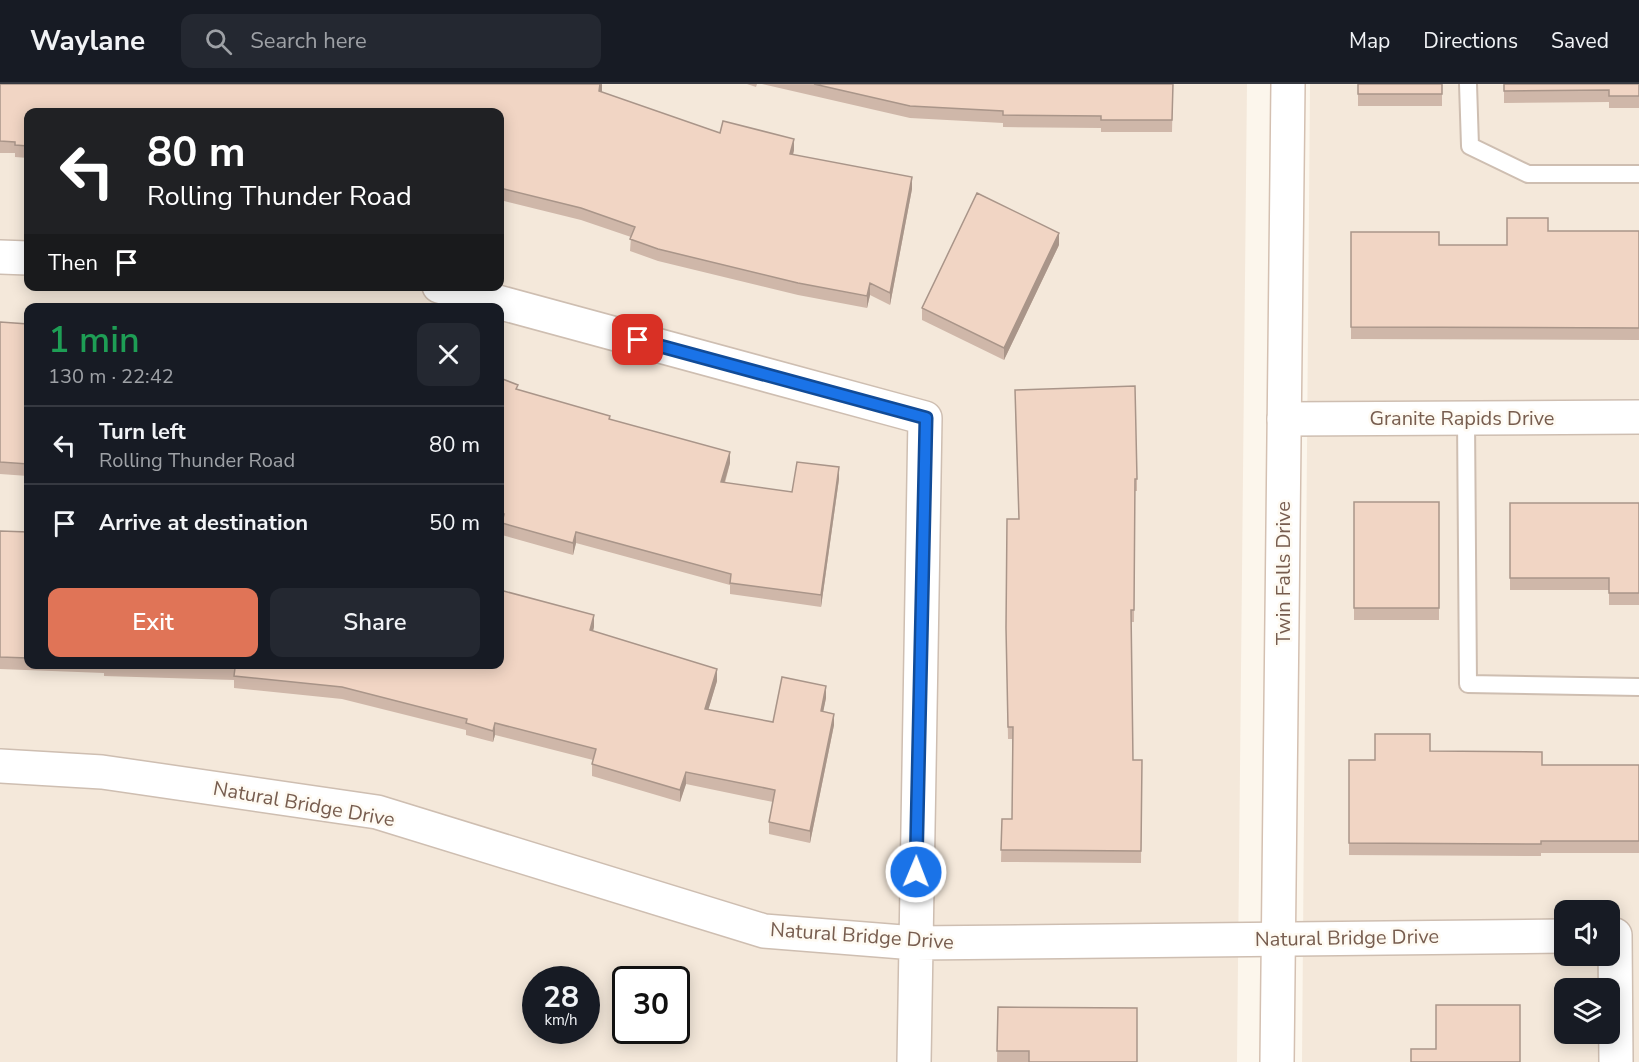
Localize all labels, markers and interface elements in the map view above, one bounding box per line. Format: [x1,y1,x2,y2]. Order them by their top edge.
search box [181,14,601,68]
text: Waylane [30,22,145,60]
icon: search [202,25,235,58]
text: Search here [250,26,367,56]
text: Map [1349,27,1390,55]
text: Directions [1423,27,1518,55]
text: Saved [1551,27,1609,55]
text: 80 m [147,124,246,181]
icon: left [48,132,126,210]
text: Rolling Thunder Road [147,178,412,215]
icon: arrive [110,246,143,279]
text: Then [48,248,98,278]
pin [612,314,663,365]
text: 1 min [48,316,140,365]
button: close [417,323,480,386]
icon: arrive [621,323,654,356]
text: 130 m · 22:42 [48,363,174,390]
street label: Granite Rapids Drive [1370,405,1554,432]
text: Turn left [99,417,186,447]
icon: left [48,429,81,462]
text: 80 m [429,430,480,460]
text: Rolling Thunder Road [99,447,295,474]
street label: Twin Falls Drive [1270,501,1297,645]
icon: arrive [48,507,81,540]
text: Arrive at destination [99,508,308,538]
text: 50 m [429,508,480,538]
button: Exit [48,588,258,657]
button: Share [270,588,480,657]
street label: Natural Bridge Drive [211,775,397,833]
position arrow [884,840,948,904]
map controls [1554,900,1620,1044]
button: sound [1554,900,1620,966]
street label: Natural Bridge Drive [769,916,955,956]
street label: Natural Bridge Drive [1255,923,1439,953]
speed limit sign: 30 [612,966,690,1044]
text: 28 [543,977,579,1018]
button: layers [1554,978,1620,1044]
text: km/h [544,1010,578,1030]

